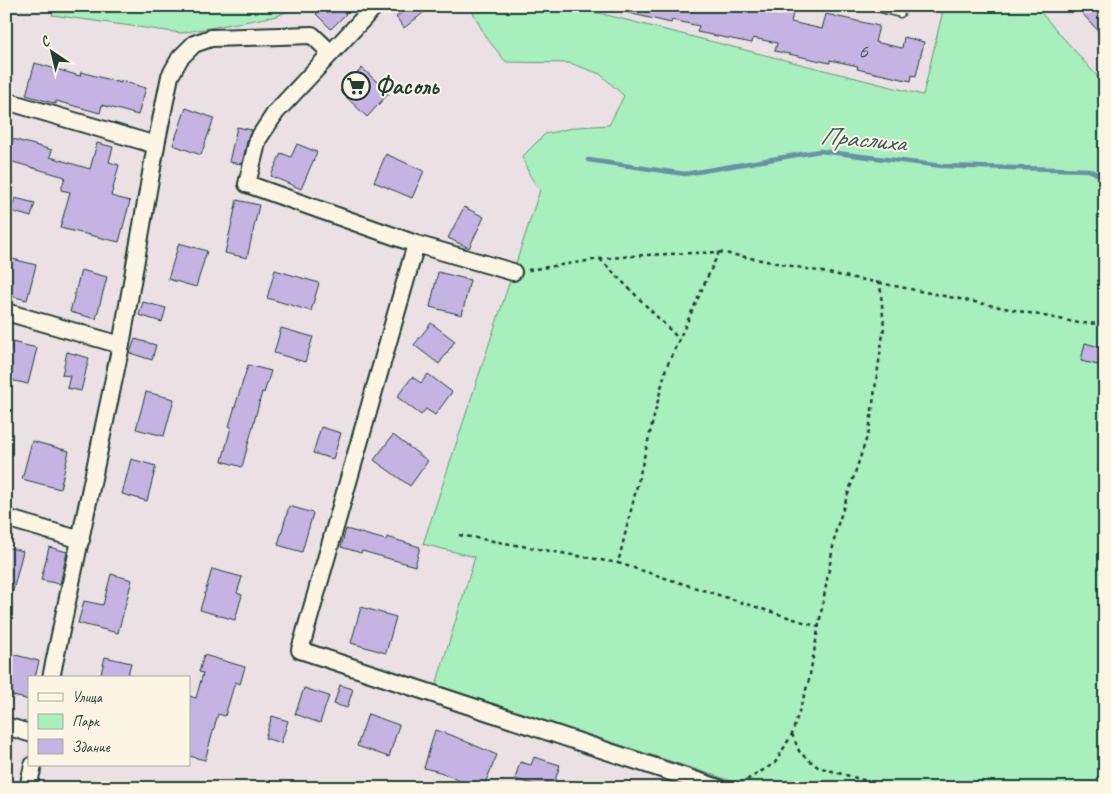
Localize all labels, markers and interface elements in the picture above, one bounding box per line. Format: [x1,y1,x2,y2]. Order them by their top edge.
north arrow [28,28,78,78]
text: С [37,32,54,51]
house number: 6 [858,37,869,65]
place label: Фасоль [375,70,440,102]
supermarket icon: Фасоль [341,71,371,101]
water label: Праслиха [819,119,910,159]
legend [28,676,190,766]
text: Улица [72,688,103,707]
text: Парк [72,712,100,731]
text: Здание [72,738,111,757]

